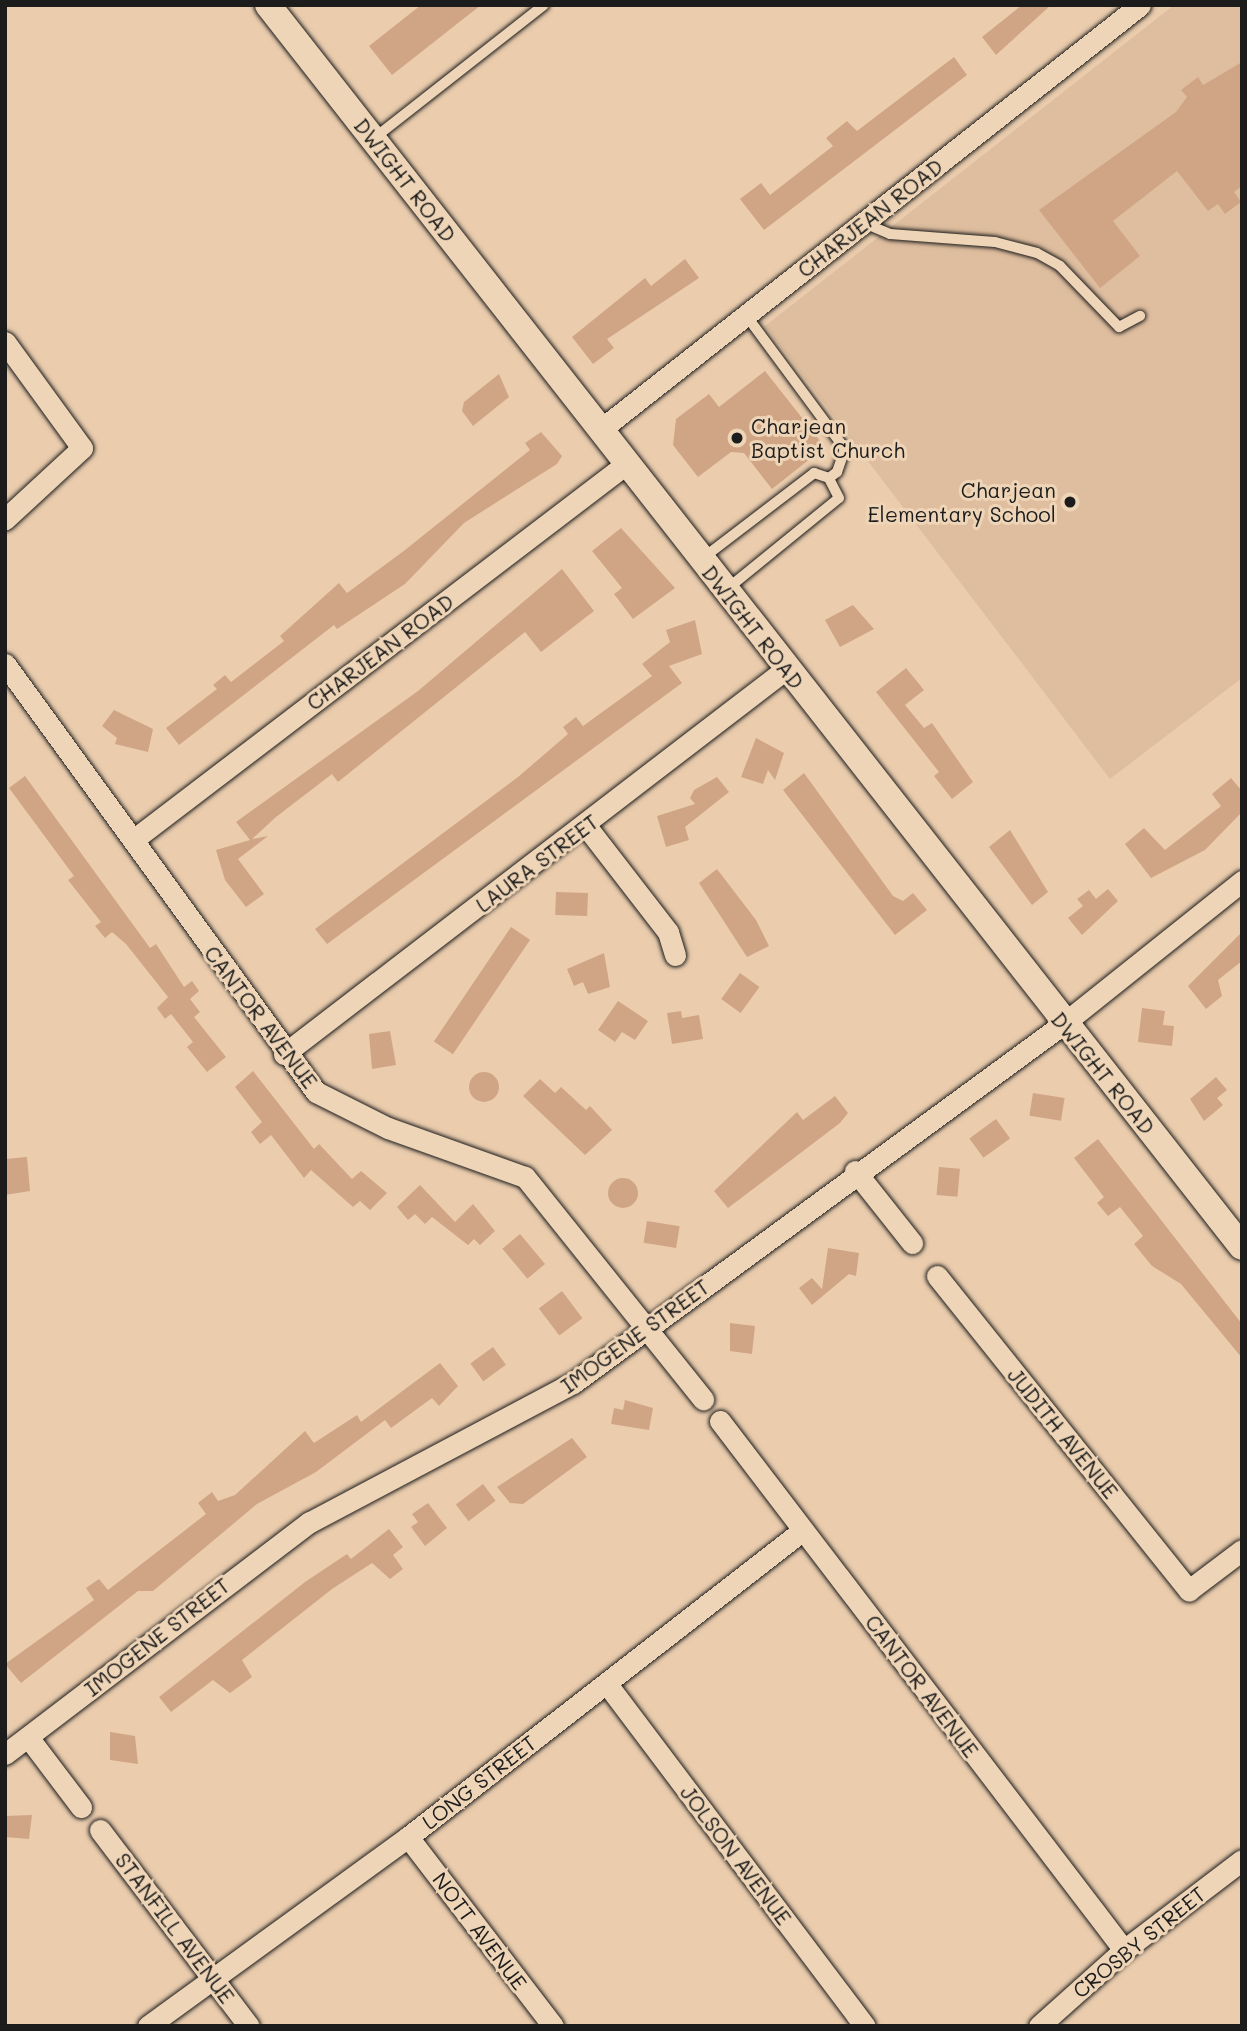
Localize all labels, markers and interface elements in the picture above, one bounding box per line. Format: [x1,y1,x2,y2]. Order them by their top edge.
street label: DWIGHT ROAD [349,113,461,247]
street label: CHARJEAN ROAD [792,153,948,283]
place label: Charjean Baptist Church [751,413,905,463]
marker: Charjean Baptist Church [729,430,745,446]
place label: Charjean Elementary School [868,477,1056,527]
marker: Charjean Elementary School [1062,494,1078,510]
street label: DWIGHT ROAD [697,560,809,694]
street label: CHARJEAN ROAD [302,589,458,715]
street label: LAURA STREET [471,809,603,917]
street label: CANTOR AVENUE [199,941,323,1093]
street label: DWIGHT ROAD [1046,1007,1160,1139]
street label: IMOGENE STREET [556,1274,714,1398]
street label: JUDITH AVENUE [1003,1363,1123,1503]
street label: IMOGENE STREET [79,1573,235,1701]
street label: CANTOR AVENUE [860,1610,984,1762]
street label: LONG STREET [417,1730,541,1834]
street label: JOLSON AVENUE [675,1780,797,1930]
street label: STANFILL AVENUE [110,1848,240,2008]
street label: NOTT AVENUE [428,1867,532,1995]
street label: CROSBY STREET [1068,1881,1210,2003]

